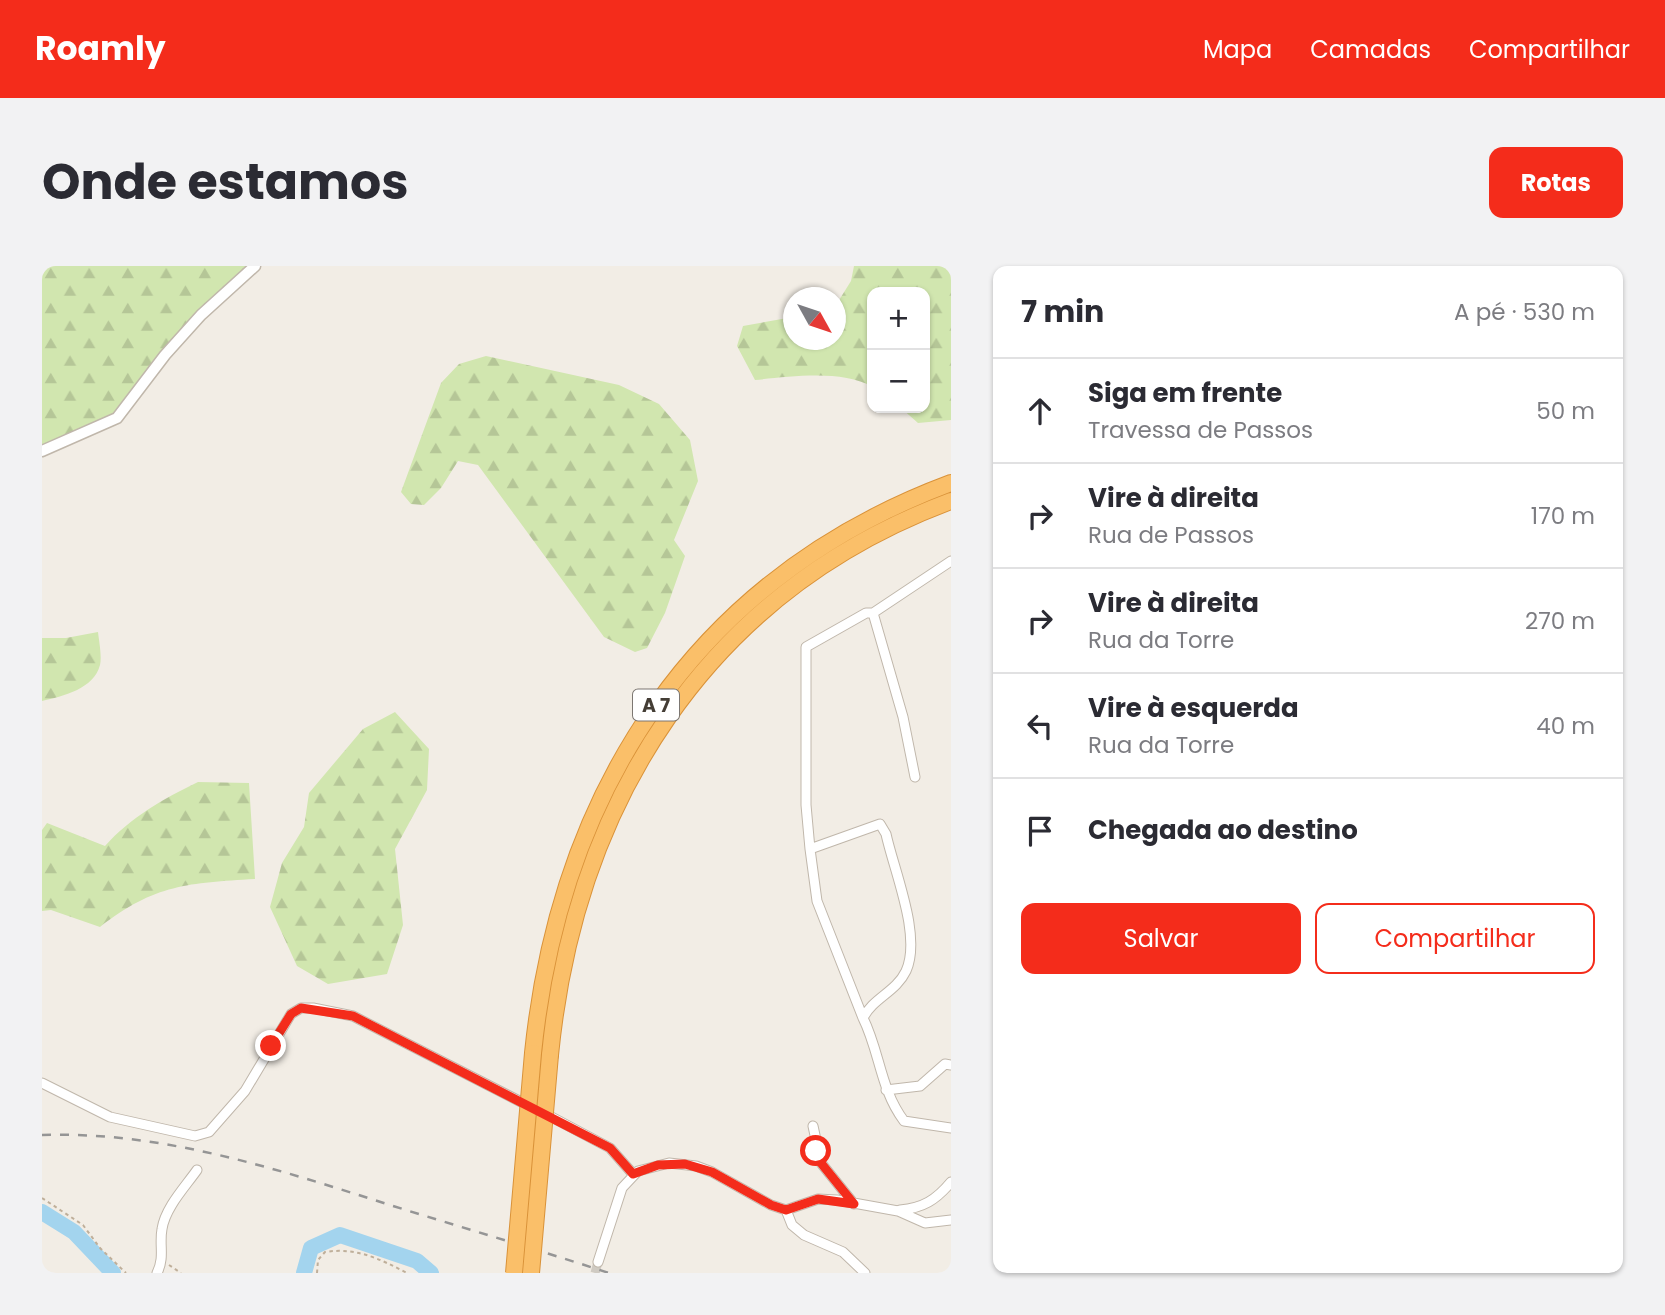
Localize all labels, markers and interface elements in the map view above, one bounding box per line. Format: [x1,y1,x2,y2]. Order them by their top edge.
text: Roamly [35,25,165,72]
text: Mapa [1203,33,1272,66]
text: Camadas [1310,33,1431,66]
text: Compartilhar [1469,33,1630,66]
button: Rotas [1489,147,1623,218]
text: Onde estamos [42,148,409,216]
north arrow [783,287,846,350]
map controls [867,287,930,413]
button: + [867,287,930,350]
text: 7 min [1021,290,1104,333]
text: A pé · 530 m [1454,296,1595,328]
button: − [867,350,930,413]
text: Siga em frente [1088,375,1282,411]
icon: ahead [1021,392,1059,430]
text: 50 m [1536,395,1595,427]
text: Travessa de Passos [1088,414,1313,446]
text: Vire à direita [1088,480,1259,516]
icon: right [1021,497,1059,535]
text: 170 m [1531,500,1595,532]
text: Rua de Passos [1088,519,1254,551]
text: Vire à direita [1088,585,1259,621]
icon: right [1021,602,1059,640]
text: 270 m [1525,605,1595,637]
text: Rua da Torre [1088,624,1234,656]
road number: A 7 [633,690,679,720]
text: Vire à esquerda [1088,690,1299,726]
icon: left [1021,707,1059,745]
text: 40 m [1536,710,1595,742]
text: Rua da Torre [1088,729,1234,761]
icon: arrive [1021,812,1059,850]
text: Chegada ao destino [1088,812,1358,848]
button: Salvar [1021,903,1301,974]
button: Compartilhar [1315,903,1595,974]
route end [255,1030,286,1061]
route start [800,1135,831,1166]

